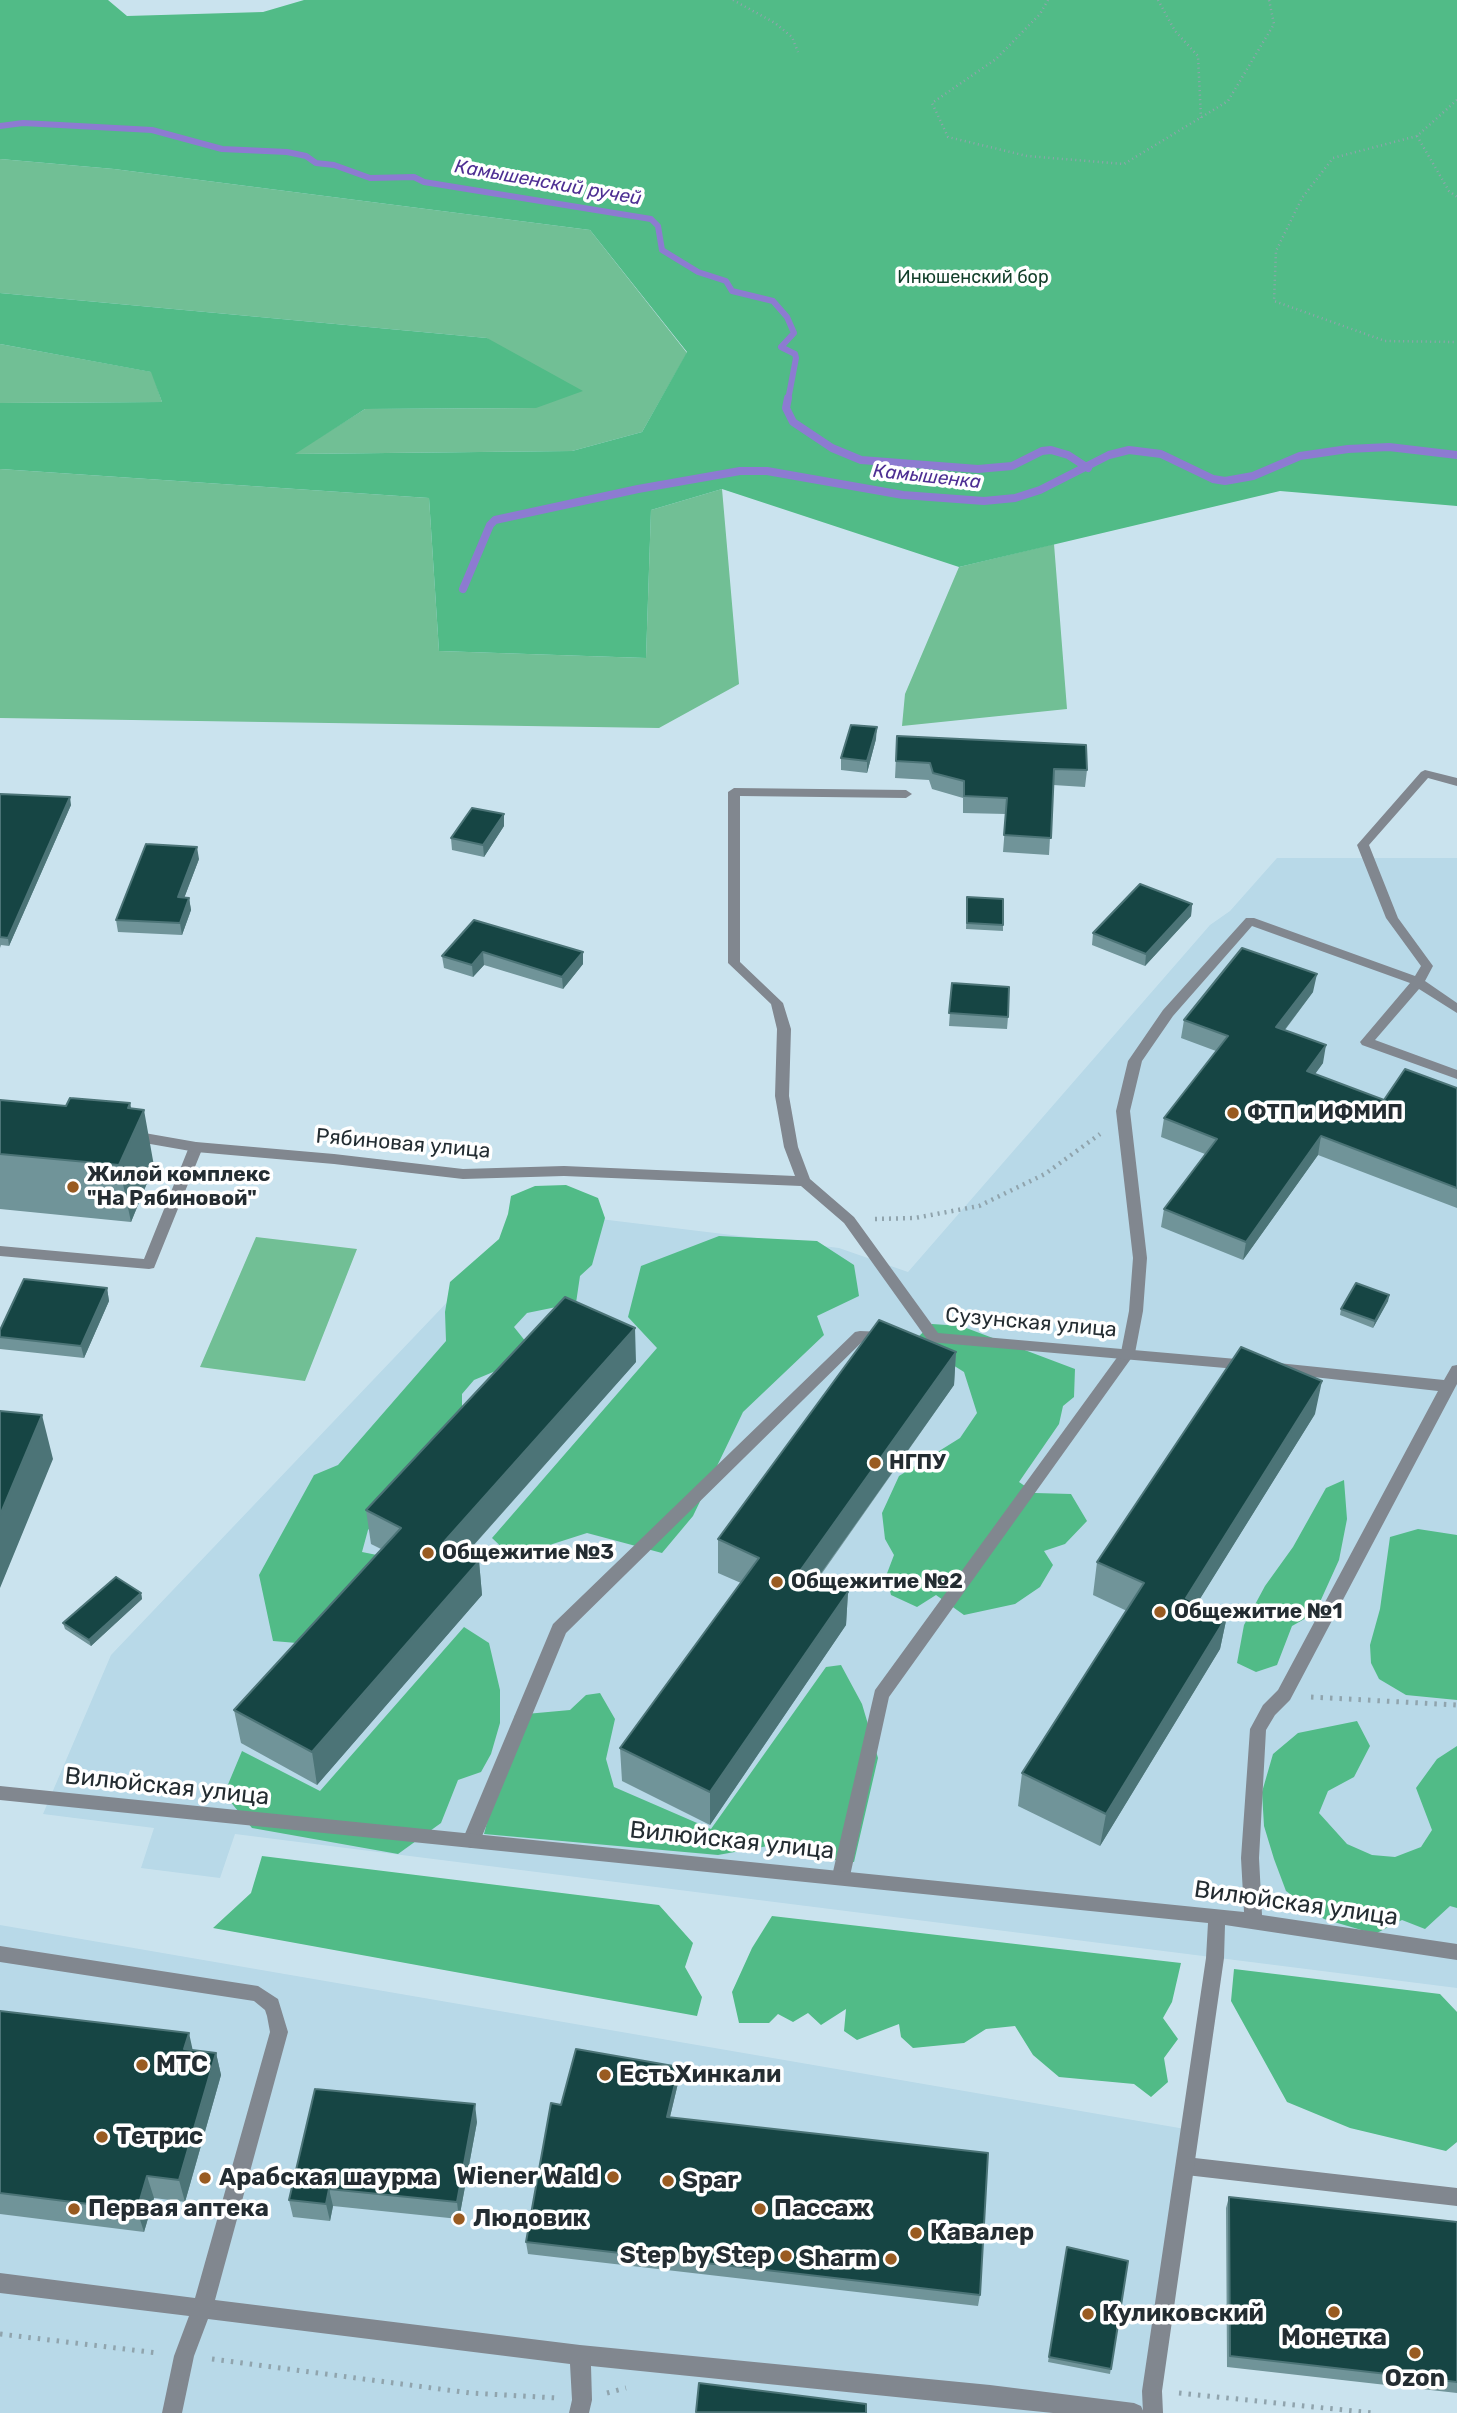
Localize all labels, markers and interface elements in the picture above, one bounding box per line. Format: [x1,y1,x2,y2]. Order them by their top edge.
water label: Камышенский ручей [453,155,643,211]
park label: Инюшенский бор [897,267,1049,289]
water label: Камышенка [872,460,982,494]
place label: ФТП и ИФМИП [1247,1100,1403,1126]
marker: ФТП и ИФМИП [1225,1105,1241,1121]
street label: Рябиновая улица [315,1124,491,1164]
place label: Жилой комплекс "На Рябиновой" [87,1162,270,1212]
marker: Жилой комплекс "На Рябиновой" [65,1179,81,1195]
street label: Сузунская улица [944,1303,1118,1343]
place label: НГПУ [889,1450,946,1476]
marker: НГПУ [867,1455,883,1471]
place label: Общежитие №3 [442,1540,614,1566]
marker: Общежитие №3 [420,1545,436,1561]
place label: Общежитие №2 [791,1569,963,1595]
marker: Общежитие №2 [769,1574,785,1590]
place label: Общежитие №1 [1174,1599,1343,1625]
marker: Общежитие №1 [1152,1604,1168,1620]
street label: Вилюйская улица [63,1762,271,1812]
street label: Вилюйская улица [628,1816,836,1866]
street label: Вилюйская улица [1192,1875,1400,1933]
place label: МТС [156,2051,208,2079]
marker: МТС [134,2057,150,2073]
place label: ЕстьХинкали [619,2061,781,2089]
marker: ЕстьХинкали [597,2067,613,2083]
place label: Тетрис [116,2123,203,2151]
marker: Тетрис [94,2129,110,2145]
place label: Wiener Wald [457,2163,599,2191]
place label: Арабская шаурма [219,2164,438,2192]
place label: Spar [682,2167,738,2195]
marker: Wiener Wald [605,2169,621,2185]
marker: Арабская шаурма [197,2170,213,2186]
marker: Spar [660,2173,676,2189]
place label: Первая аптека [88,2195,269,2223]
place label: Пассаж [774,2195,870,2223]
marker: Первая аптека [66,2201,82,2217]
marker: Пассаж [752,2201,768,2217]
place label: Людовик [473,2205,587,2233]
marker: Людовик [451,2211,467,2227]
place label: Кавалер [930,2219,1034,2247]
marker: Кавалер [908,2225,924,2241]
place label: Step by Step [620,2242,772,2270]
place label: Sharm [798,2245,877,2273]
marker: Step by Step [778,2248,794,2264]
marker: Sharm [883,2251,899,2267]
place label: Куликовский [1102,2300,1264,2328]
marker: Монетка [1326,2304,1342,2320]
marker: Куликовский [1080,2306,1096,2322]
place label: Монетка [1281,2324,1387,2352]
marker: Ozon [1407,2345,1423,2361]
place label: Ozon [1385,2365,1445,2393]

